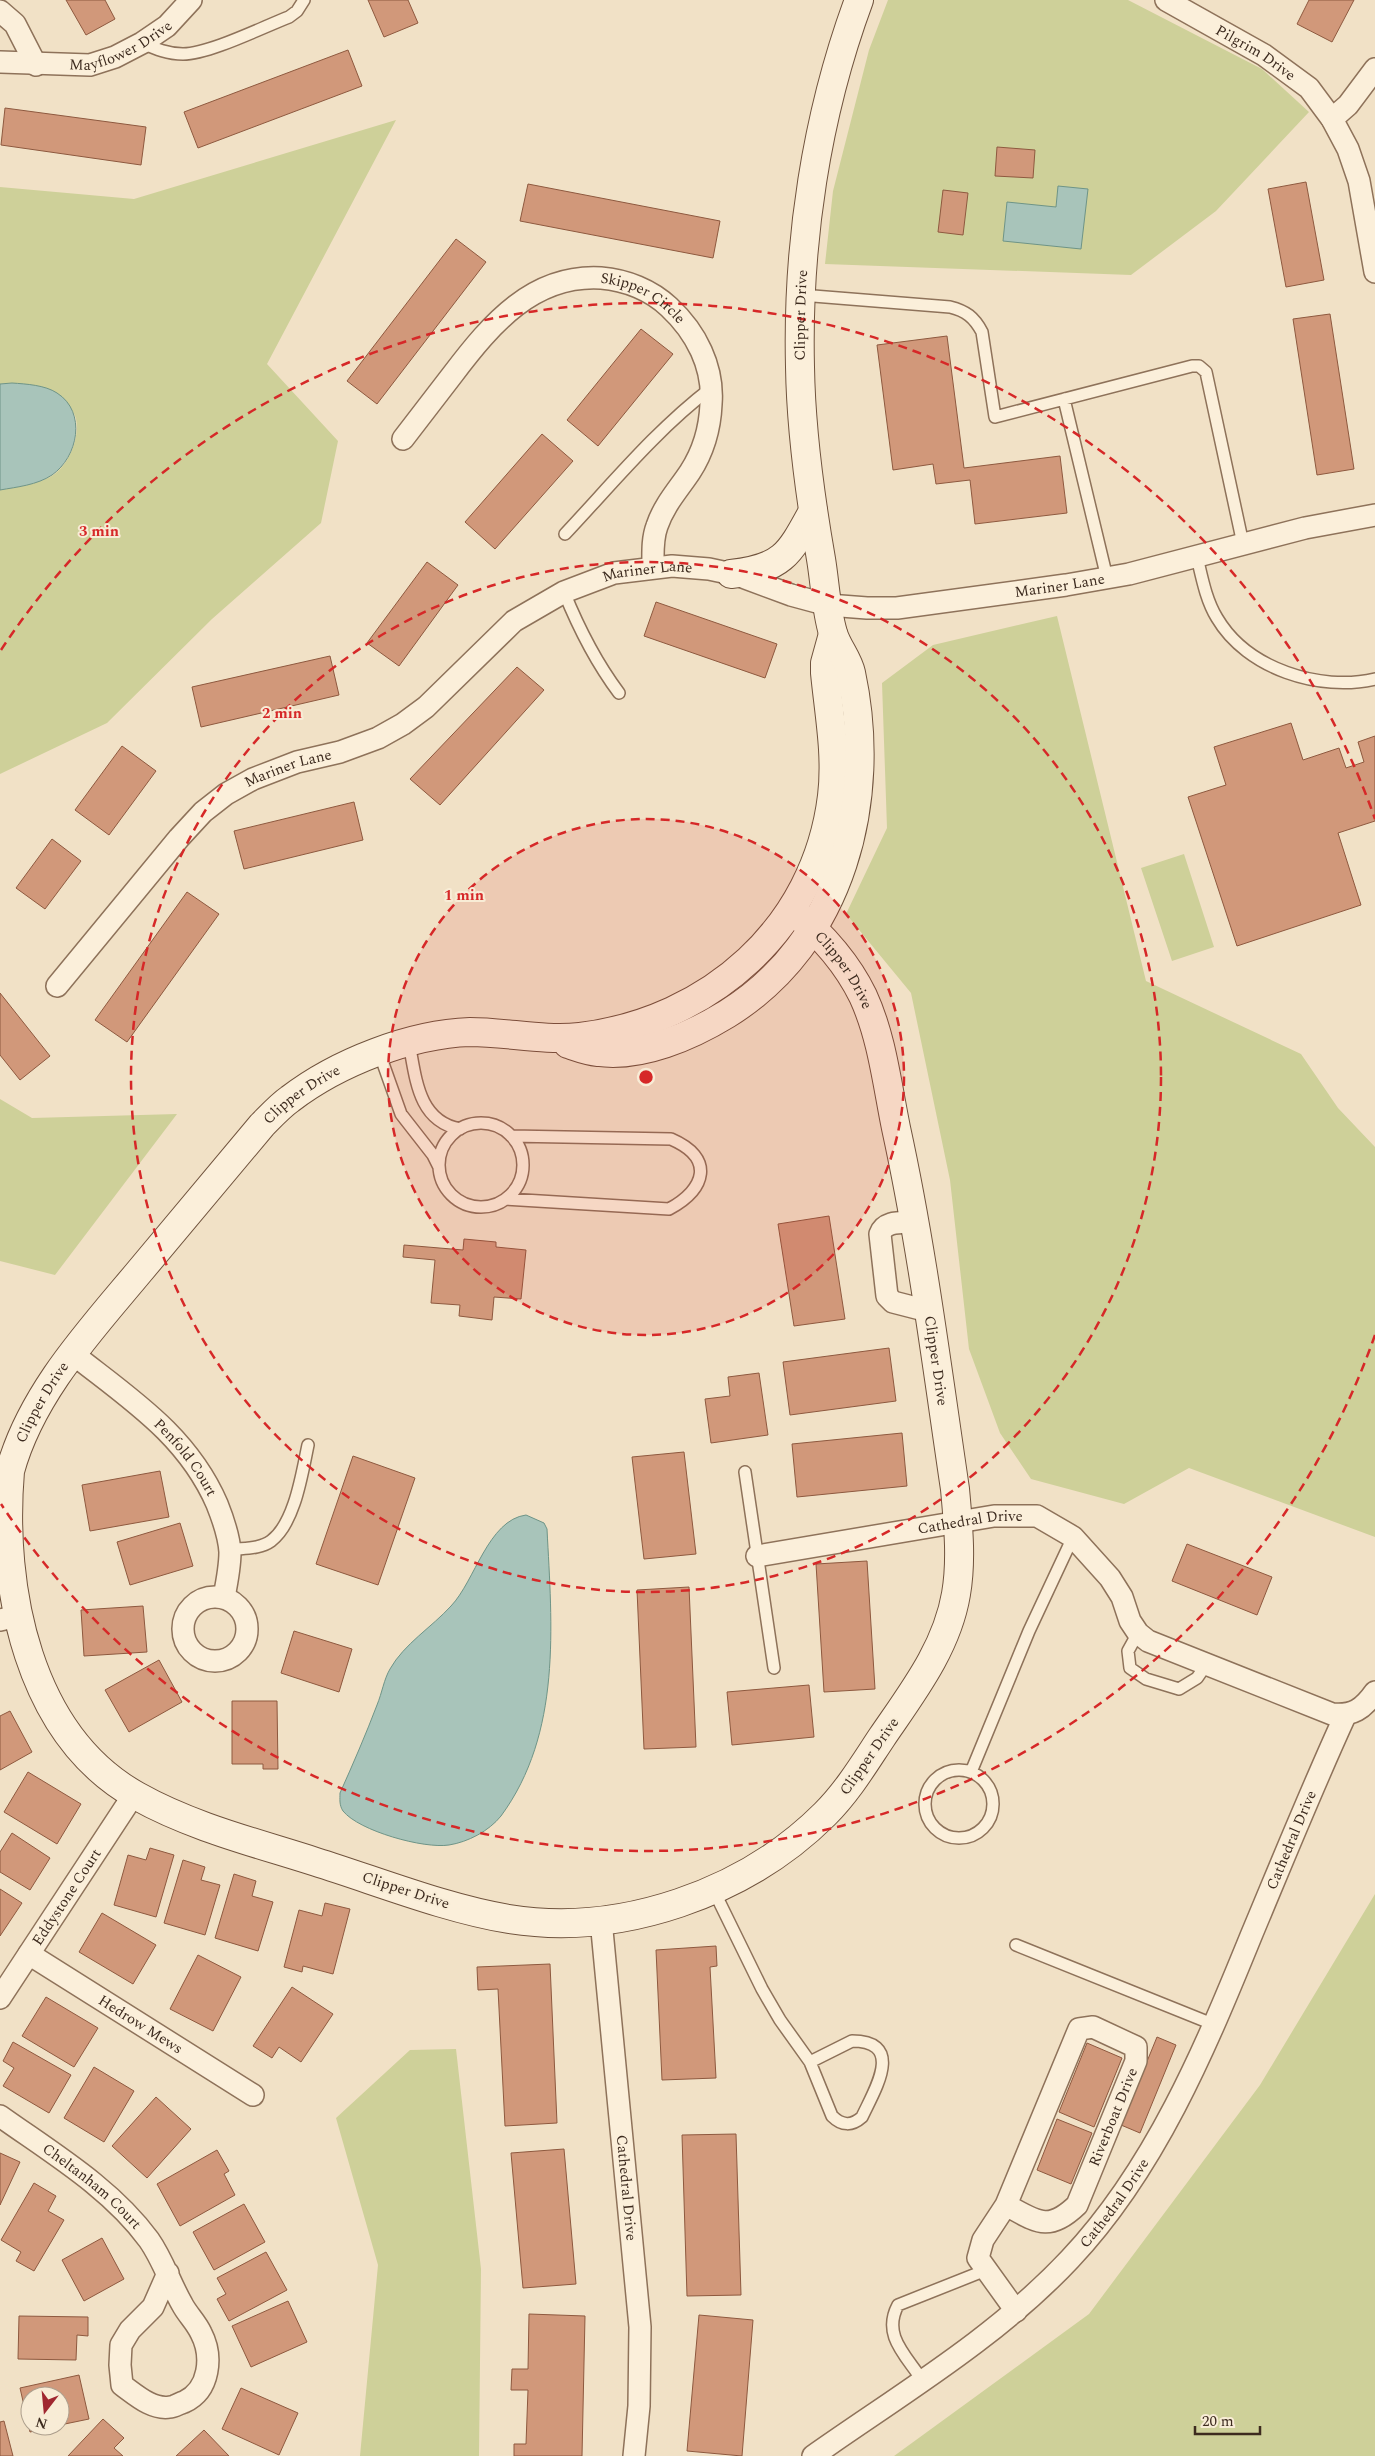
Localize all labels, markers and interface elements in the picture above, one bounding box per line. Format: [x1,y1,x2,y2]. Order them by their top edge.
street label: Mayflower Drive [69,16,178,77]
street label: Pilgrim Drive [1211,19,1300,87]
street label: Skipper Circle [599,267,691,329]
street label: Clipper Drive [789,269,814,361]
text: 3 min [79,520,119,543]
street label: Mariner Lane [599,555,693,589]
street label: Mariner Lane [1013,567,1107,604]
text: 2 min [262,702,302,725]
street label: Mariner Lane [240,743,334,794]
text: 1 min [444,884,484,907]
street label: Clipper Drive [809,926,878,1013]
street label: Clipper Drive [258,1059,344,1130]
centre of rings [637,1068,655,1086]
street label: Clipper Drive [918,1314,954,1407]
street label: Clipper Drive [10,1357,75,1447]
street label: Penfold Court [148,1413,223,1501]
street label: Cathedral Drive [916,1505,1023,1541]
street label: Clipper Drive [834,1713,905,1800]
street label: Cathedral Drive [1260,1787,1323,1894]
street label: Eddystone Court [26,1844,107,1950]
street label: Clipper Drive [359,1866,453,1915]
street label: Hedrow Mews [94,1989,187,2060]
street label: Riverboat Drive [1083,2064,1144,2170]
street label: Cathedral Drive [610,2134,643,2242]
street label: Cheltanham Court [37,2138,147,2235]
street label: Cathedral Drive [1074,2154,1155,2253]
north arrow [20,2386,70,2436]
scale bar [1195,2404,1260,2436]
text: 20 m [1202,2410,1234,2433]
text: N [33,2411,50,2435]

